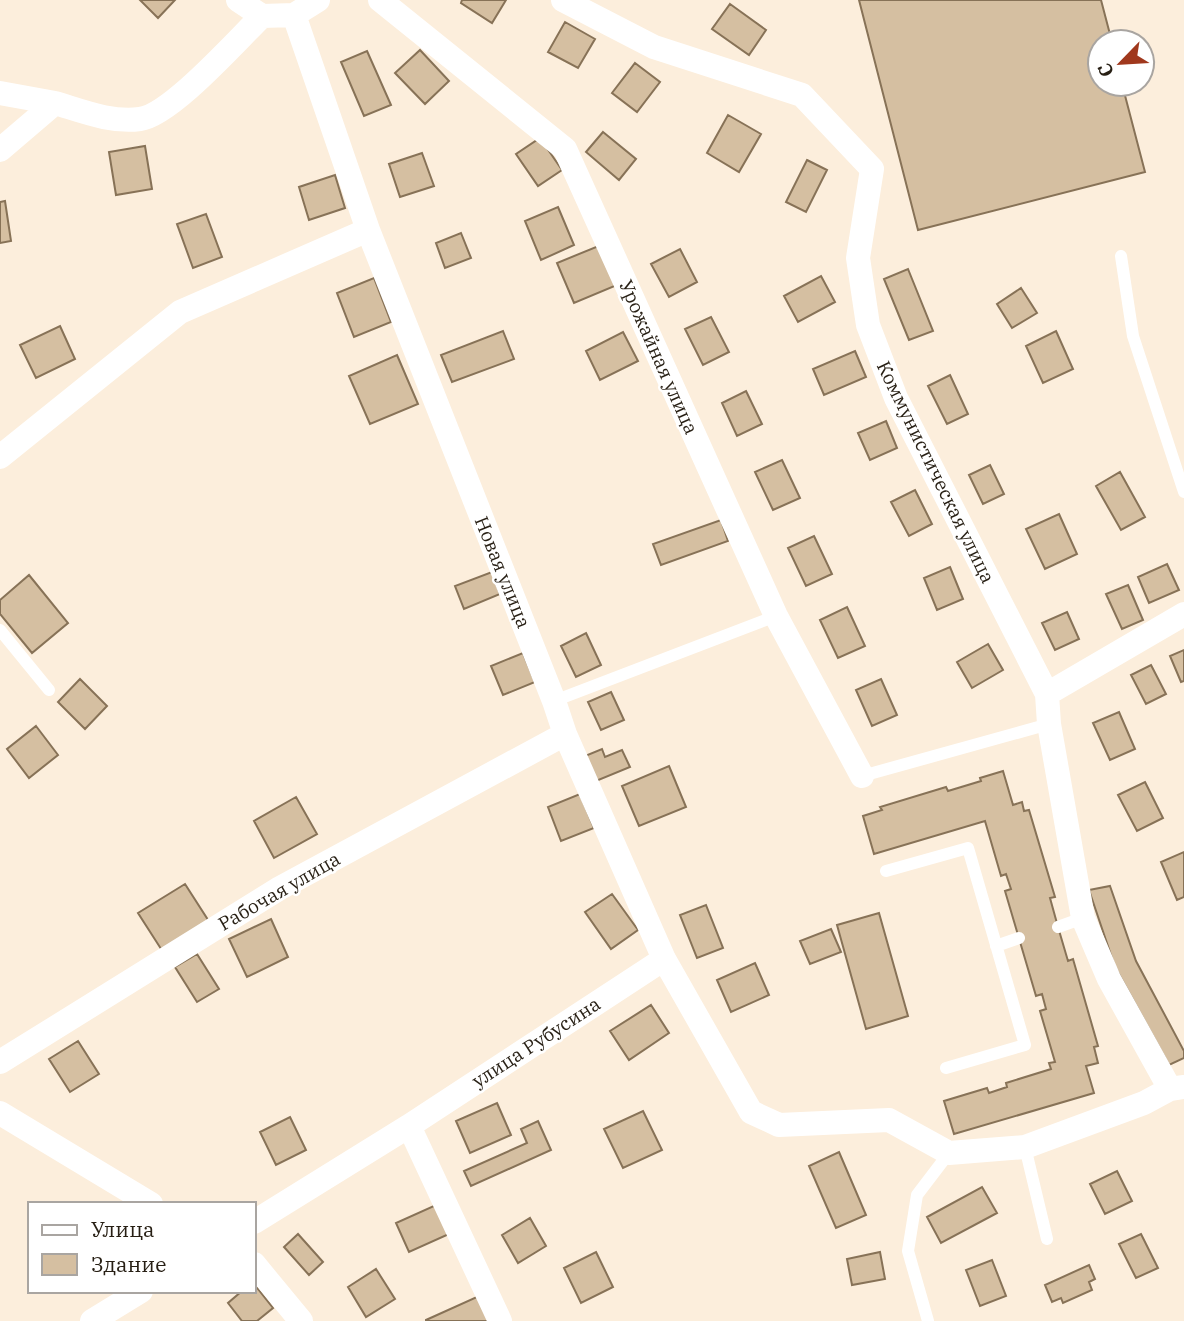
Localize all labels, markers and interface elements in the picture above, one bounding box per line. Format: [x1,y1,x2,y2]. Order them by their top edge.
north arrow [1086,28,1156,98]
text: С [1092,59,1119,81]
street label: Урожайная улица [614,276,704,438]
street label: Коммунистическая улица [872,357,1000,587]
street label: Новая улица [470,513,536,631]
street label: Рабочая улица [214,846,344,936]
street label: улица Рубусина [467,992,605,1092]
legend [28,1202,256,1293]
text: Улица [91,1215,155,1243]
text: Здание [91,1250,166,1278]

